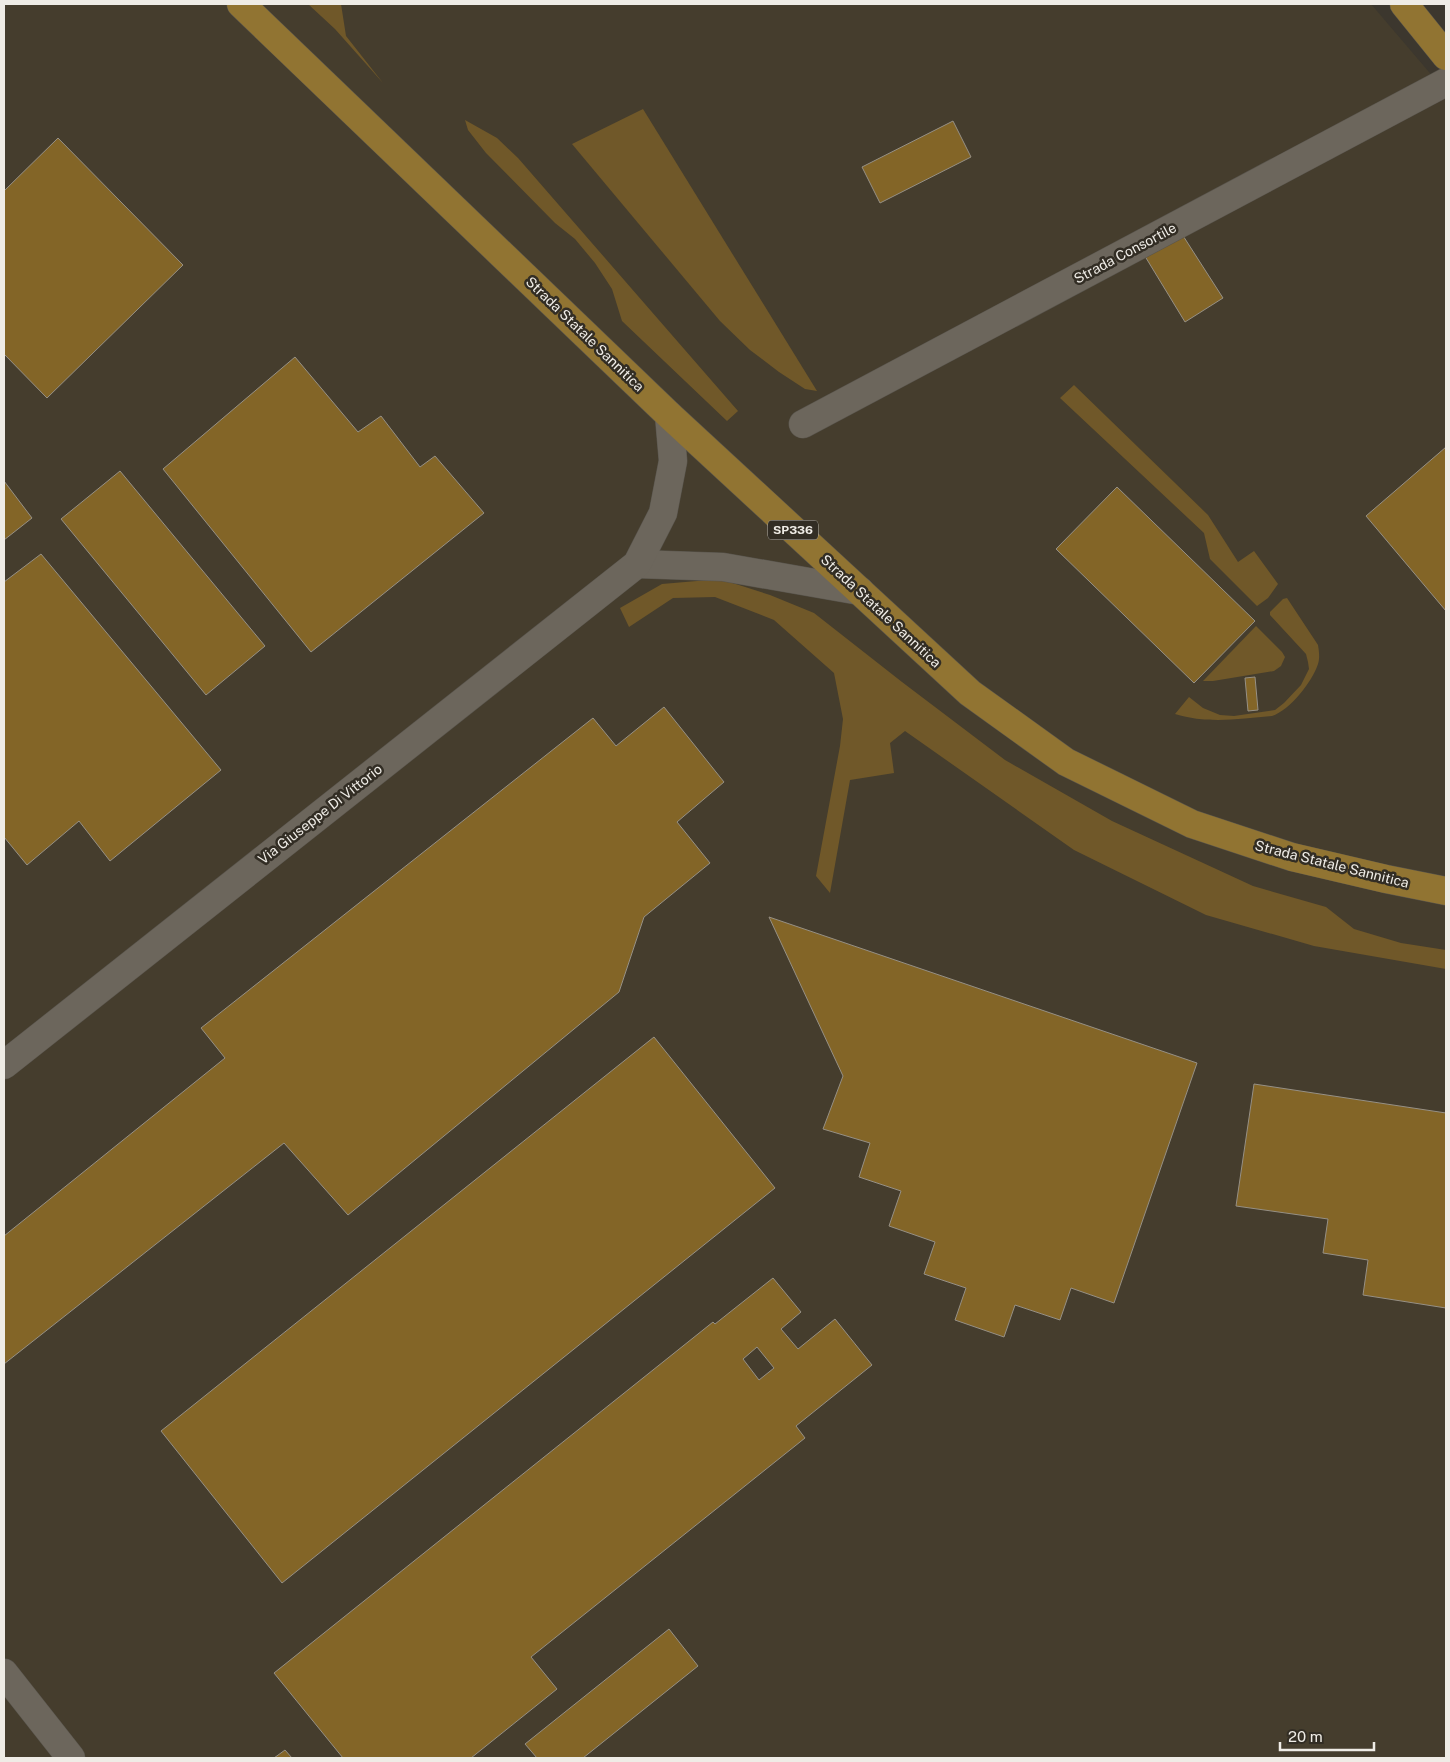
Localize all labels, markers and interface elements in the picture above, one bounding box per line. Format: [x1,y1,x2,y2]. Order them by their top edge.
street label: Strada Consortile [1071,219,1179,287]
street label: Strada Statale Sannitica [523,273,647,395]
road number: SP336 [768,520,818,540]
street label: Strada Statale Sannitica [818,551,944,671]
street label: Via Giuseppe Di Vittorio [255,761,385,867]
street label: Strada Statale Sannitica [1253,837,1411,891]
scale bar [1280,1720,1374,1752]
text: 20 m [1288,1728,1323,1745]

